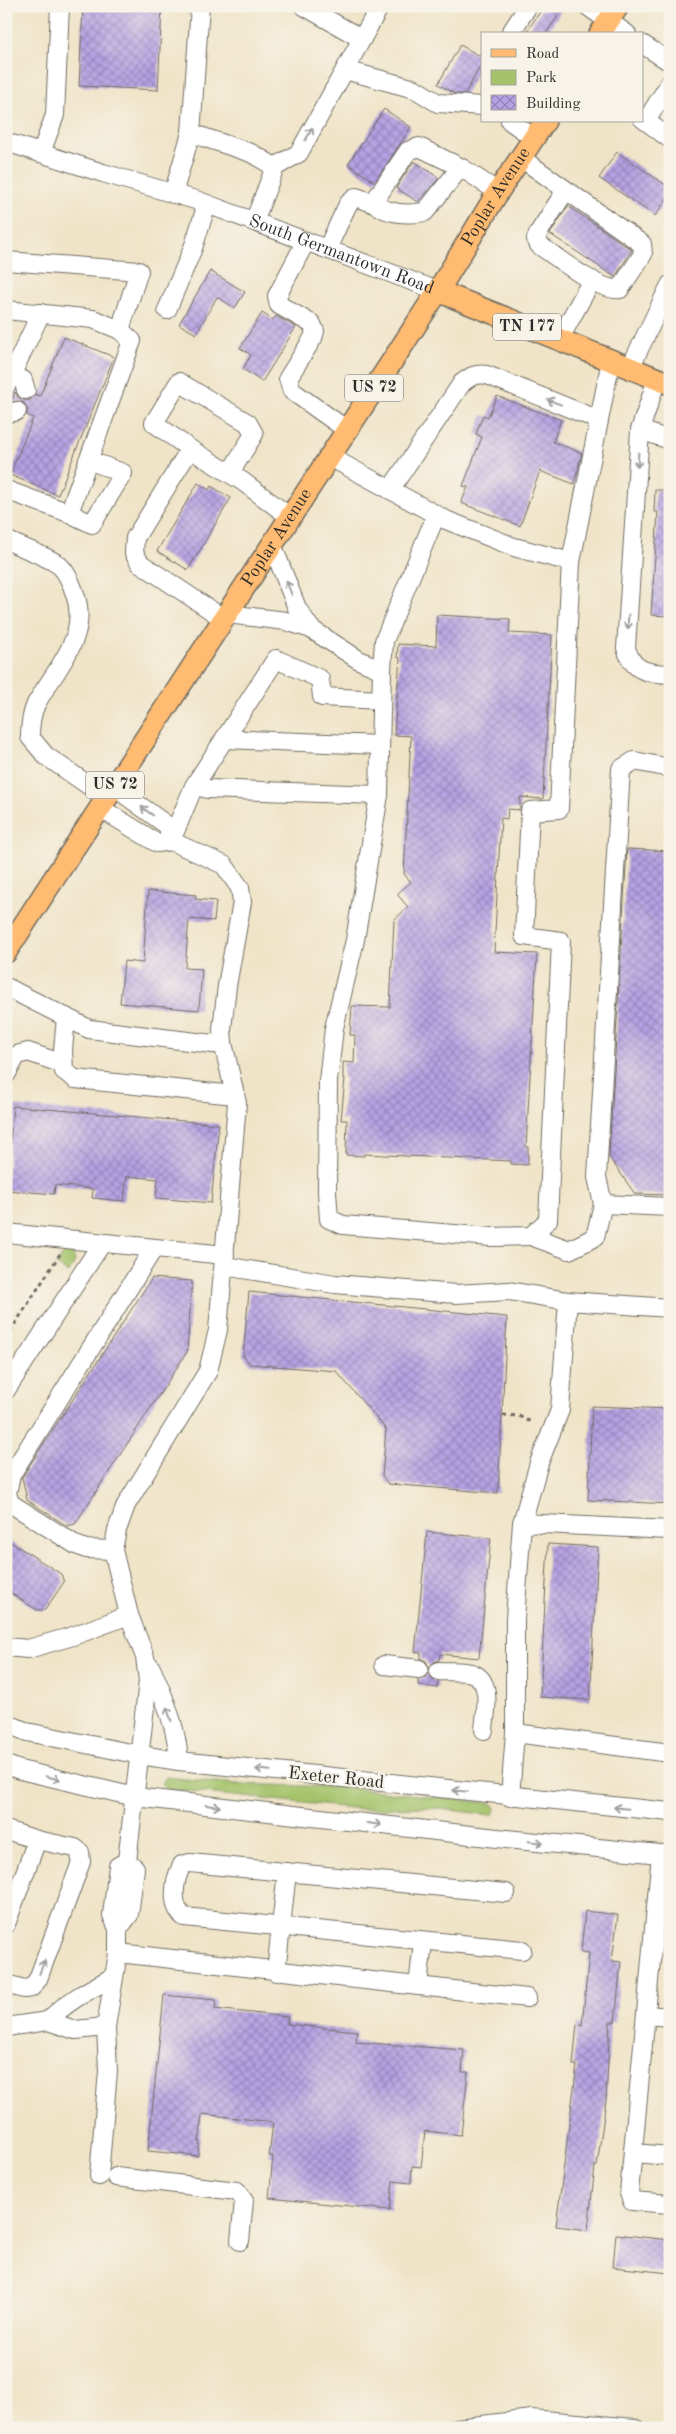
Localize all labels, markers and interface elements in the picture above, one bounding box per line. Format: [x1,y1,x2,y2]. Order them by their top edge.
legend [481,32,644,122]
text: Road [526,47,560,62]
text: Park [526,71,557,86]
text: Building [526,97,581,112]
one-way arrow [305,128,315,142]
street label: Poplar Avenue [458,144,534,250]
street label: South Germantown Road [246,212,436,298]
road number: TN 177 [493,314,561,341]
road number: US 72 [345,374,403,402]
one-way arrow [547,397,562,406]
one-way arrow [633,452,642,468]
street label: Poplar Avenue [238,485,315,590]
one-way arrow [284,581,294,596]
one-way arrow [623,614,632,630]
road number: US 72 [86,772,144,798]
one-way arrow [140,806,154,816]
one-way arrow [163,1706,173,1722]
street label: Exeter Road [287,1764,385,1792]
one-way arrow [256,1765,272,1775]
one-way arrow [45,1774,61,1783]
one-way arrow [452,1786,468,1796]
one-way arrow [205,1801,221,1811]
one-way arrow [614,1803,630,1812]
one-way arrow [366,1819,382,1829]
one-way arrow [528,1837,544,1847]
one-way arrow [38,1960,47,1976]

